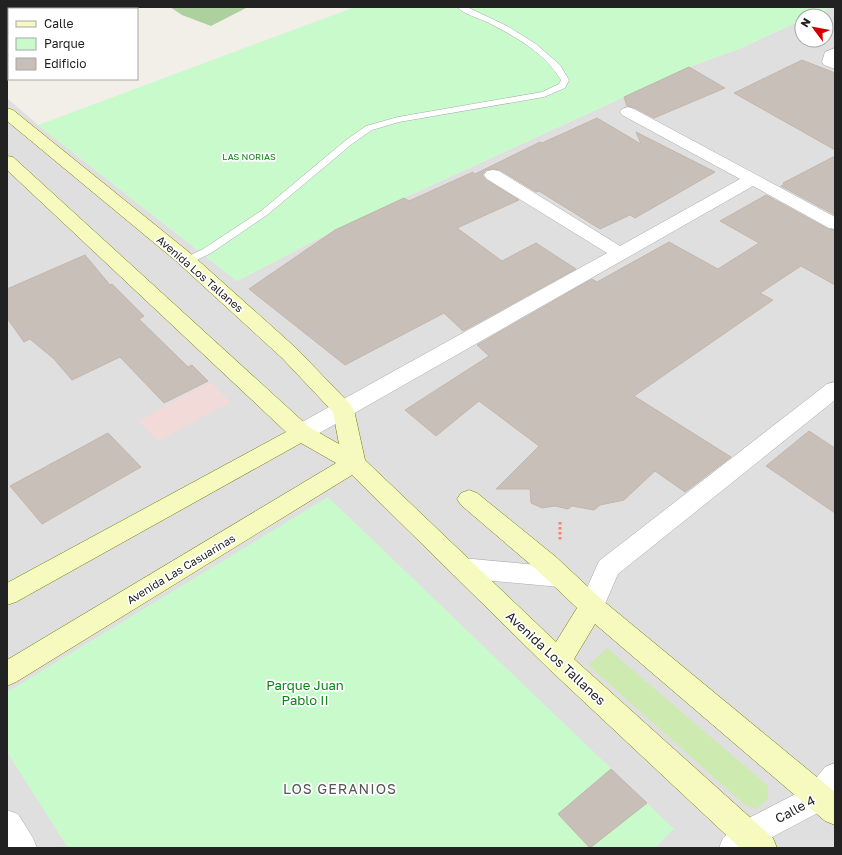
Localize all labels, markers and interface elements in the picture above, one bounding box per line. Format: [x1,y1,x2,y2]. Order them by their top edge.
legend [8,8,138,80]
north arrow [794,8,834,48]
text: N [797,15,813,29]
text: Calle [44,16,74,31]
text: Parque [44,36,85,51]
text: Edificio [44,56,86,71]
park label: LAS NORIAS [222,151,276,162]
street label: Avenida Los Tallanes [155,233,246,315]
street label: Avenida Las Casuarinas [124,531,237,606]
street label: Avenida Los Tallanes [503,608,609,708]
park label: Parque Juan Pablo II [266,677,344,708]
district label: LOS GERANIOS [283,780,397,797]
street label: Calle 4 [772,792,818,826]

